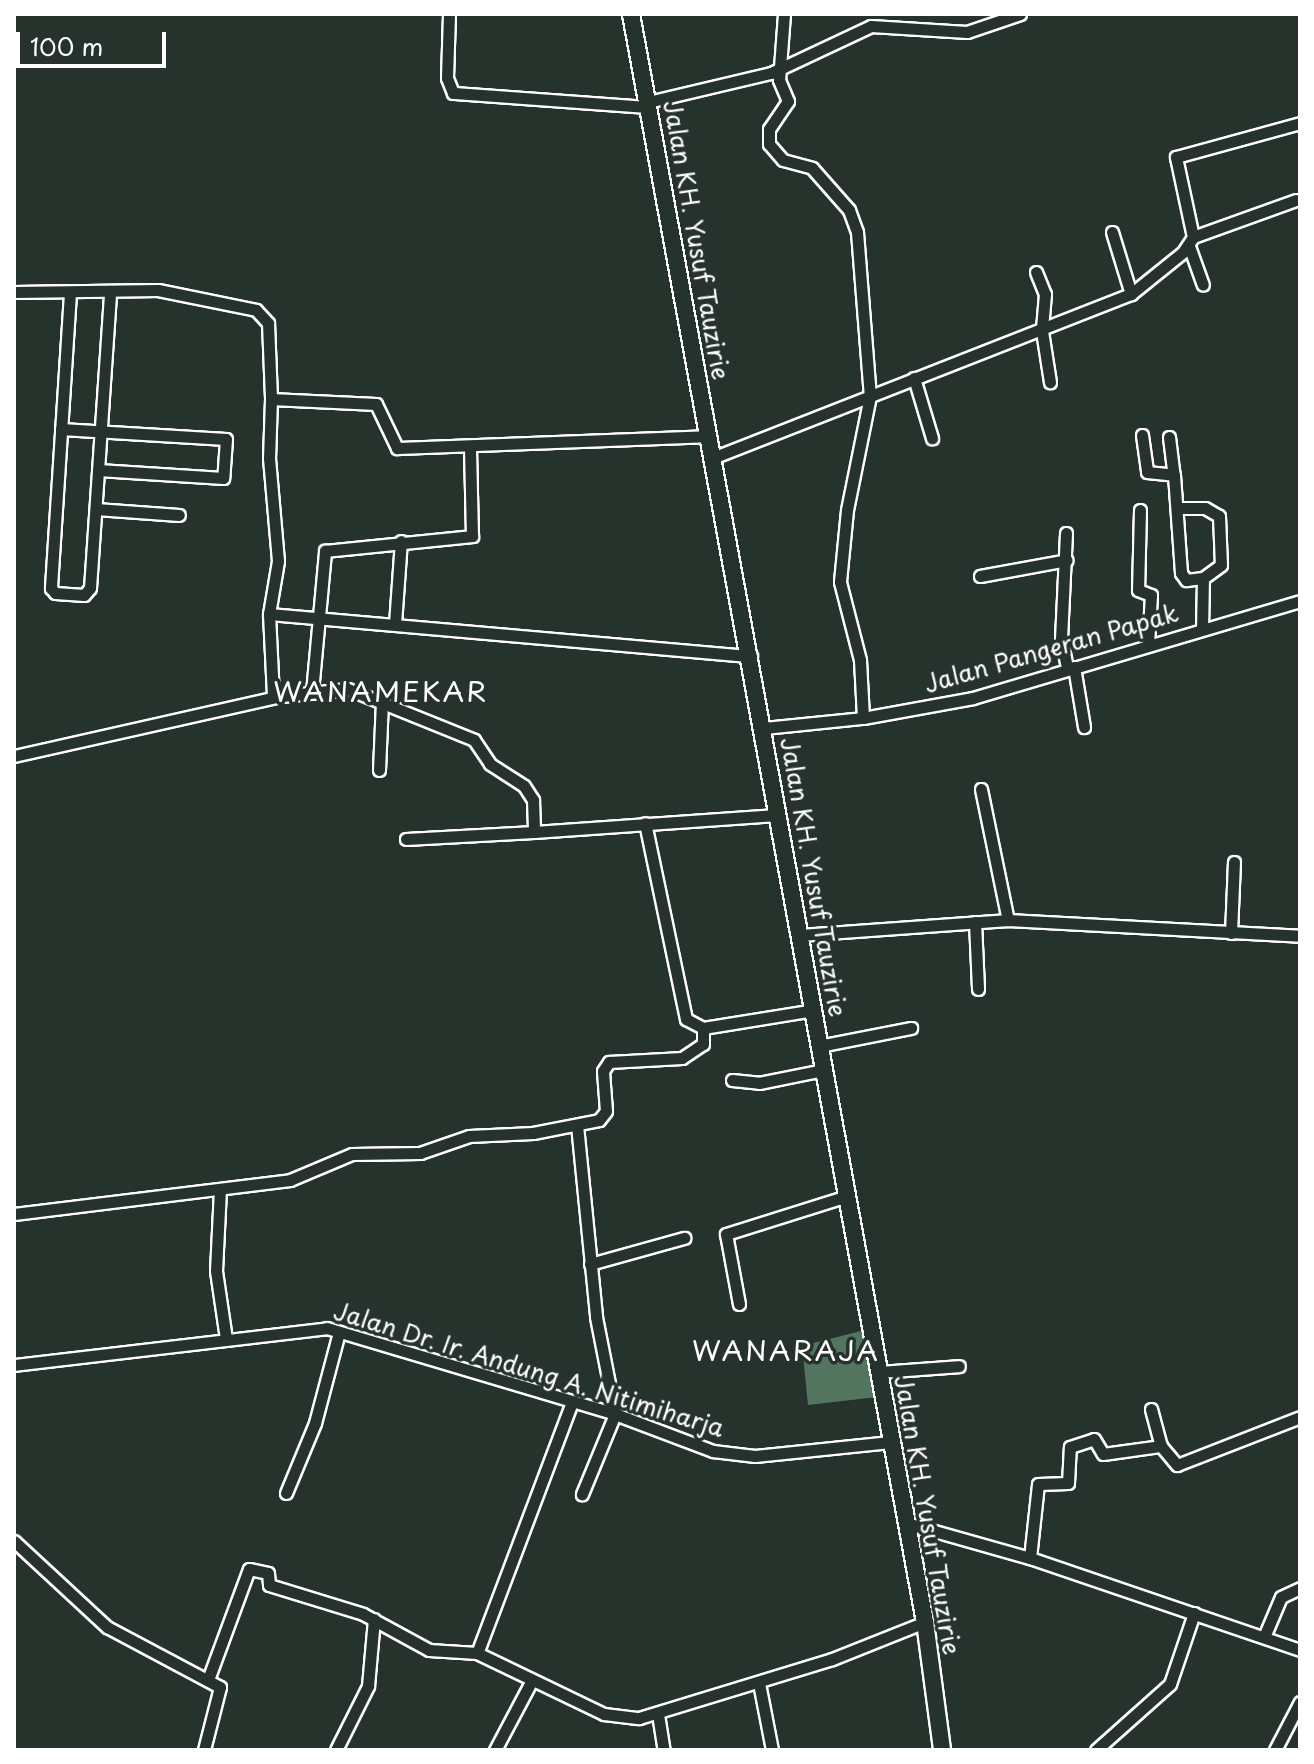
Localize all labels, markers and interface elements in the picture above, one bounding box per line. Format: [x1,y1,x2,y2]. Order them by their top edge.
scale bar [20,16,170,66]
text: 100 m [30,28,103,64]
street label: Jalan KH. Yusuf Tauzirie [658,98,736,382]
street label: Jalan Pangeran Papak [921,598,1181,698]
district label: WANAMEKAR [272,674,490,708]
street label: Jalan KH. Yusuf Tauzirie [775,735,853,1019]
street label: Jalan Dr. Ir. Andung A. Nitimiharja [330,1296,728,1442]
district label: WANARAJA [693,1333,879,1367]
street label: Jalan KH. Yusuf Tauzirie [889,1373,967,1657]

